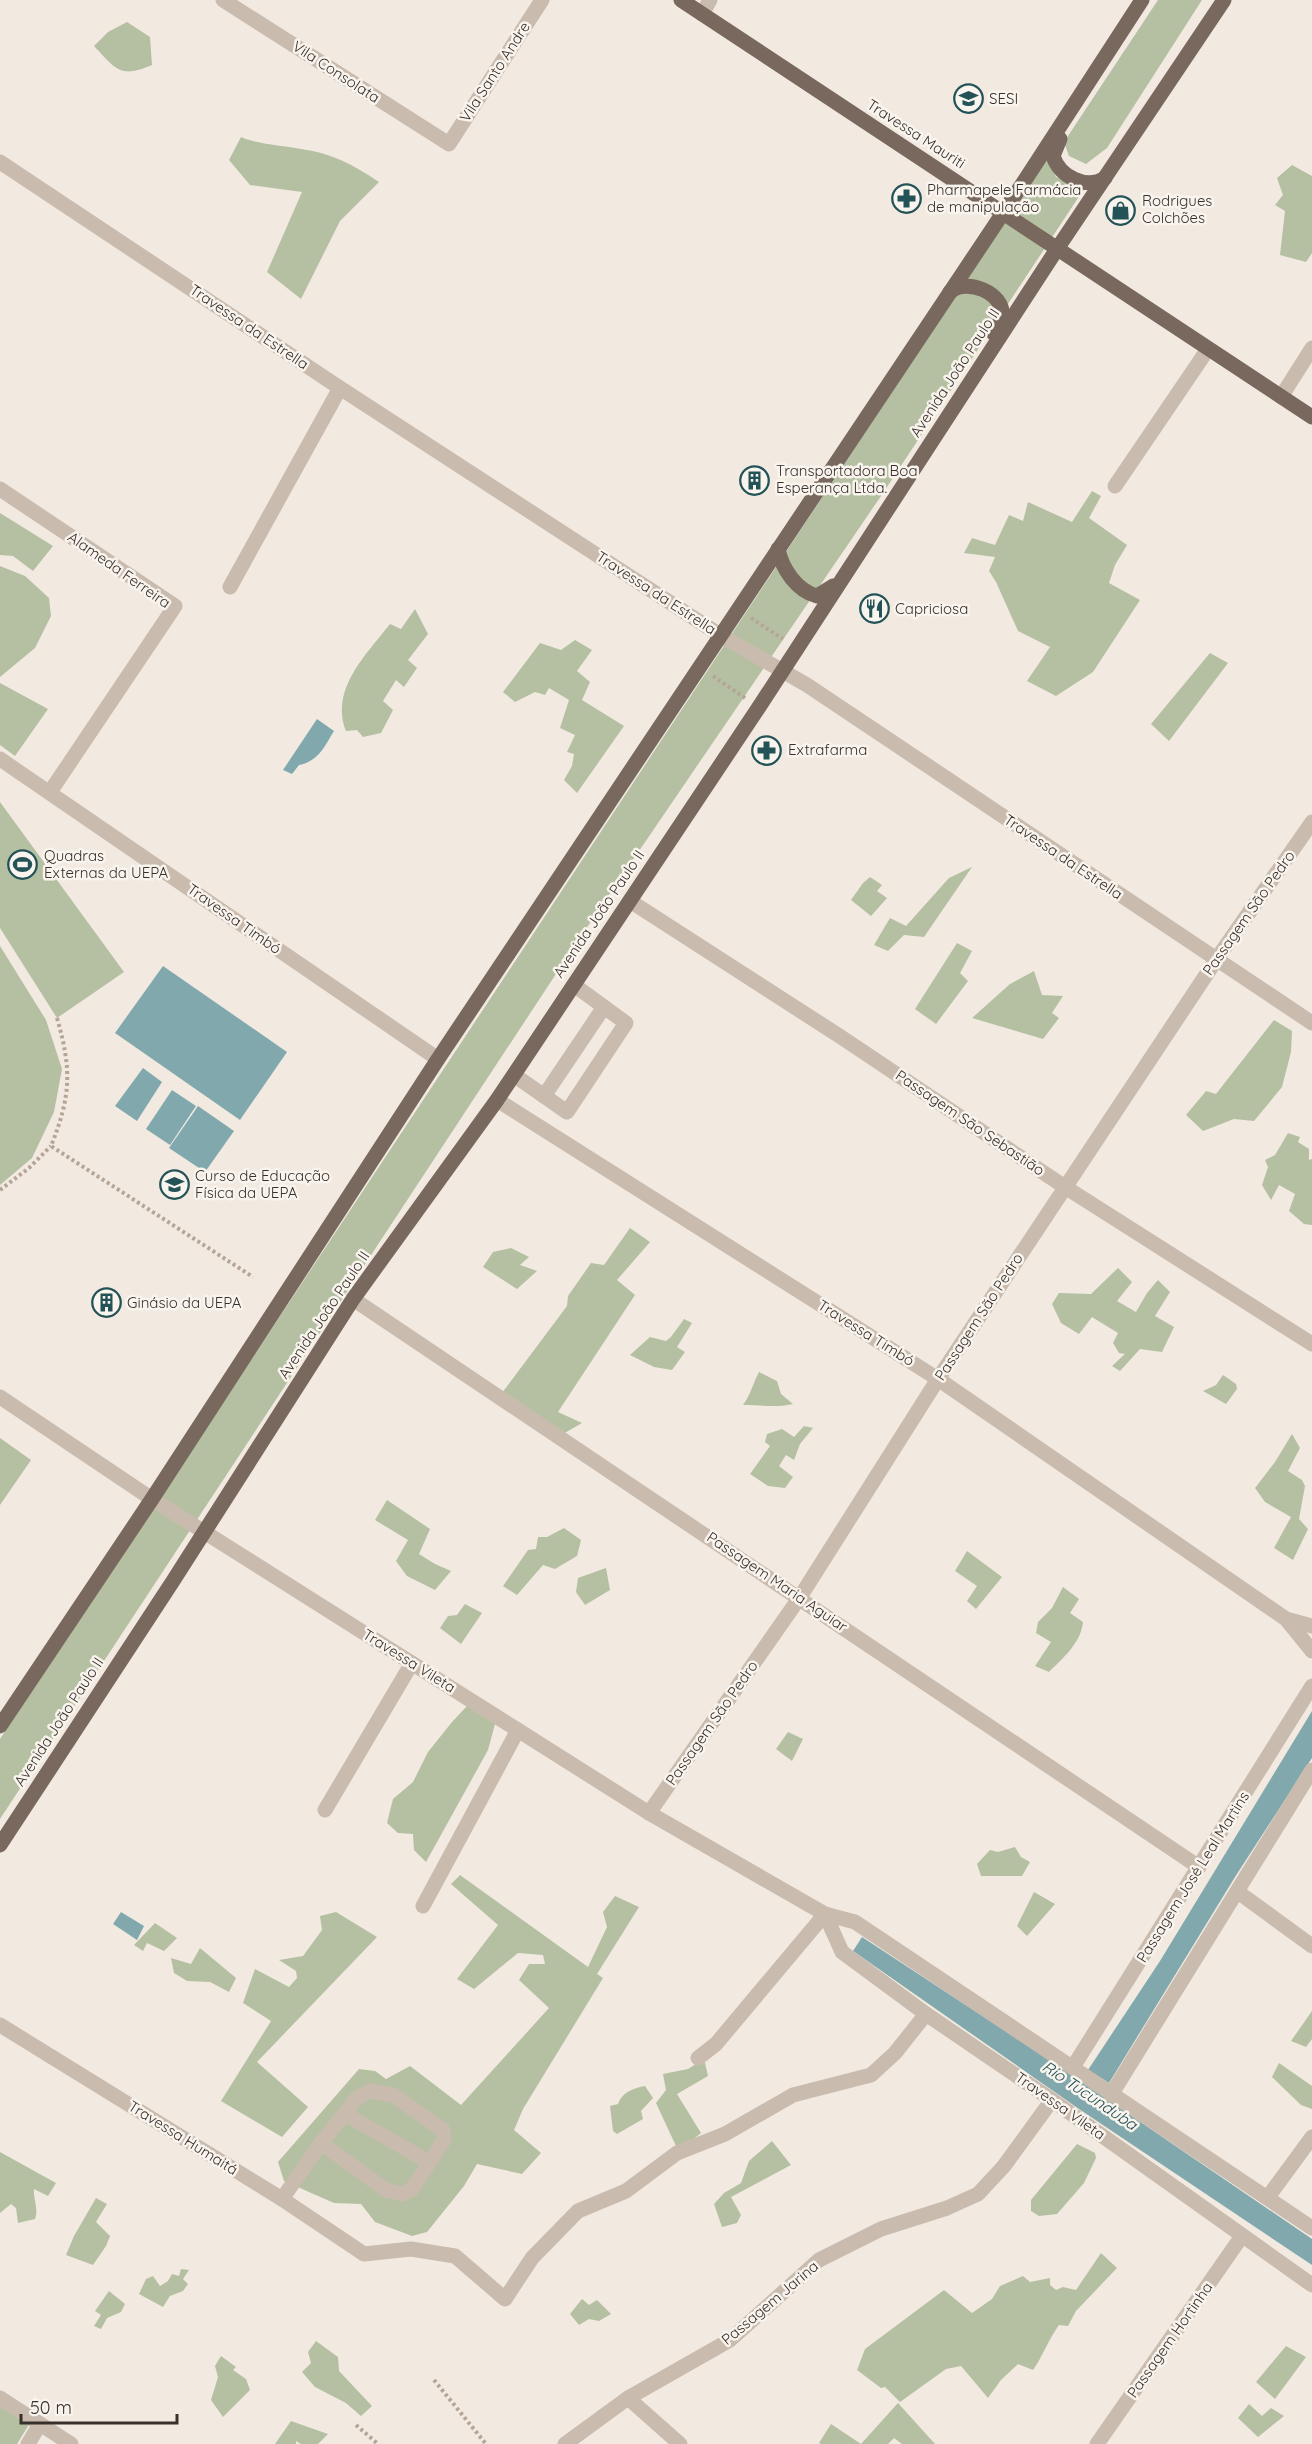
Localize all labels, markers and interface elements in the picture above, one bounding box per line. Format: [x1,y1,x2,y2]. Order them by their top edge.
street label: Vila Santo Andre [455,18,534,125]
street label: Vila Consolata [289,36,383,107]
school or university icon: SESI [952,83,984,115]
place label: SESI [989,89,1018,108]
street label: Travessa Mauriti [863,95,969,172]
place label: Pharmapele Farmácia de manipulação [927,180,1081,216]
pharmacy icon: Pharmapele Farmácia de manipulação [890,183,922,215]
place label: Rodrigues Colchões [1142,191,1212,227]
shop icon: Rodrigues Colchões [1105,194,1137,226]
street label: Travessa da Estrella [186,280,312,373]
street label: Avenida João Paulo II [906,305,1003,441]
place label: Transportadora Boa Esperança Ltda. [776,461,917,497]
building icon: Transportadora Boa Esperança Ltda. [739,464,771,496]
street label: Alameda Ferreira [64,527,174,612]
street label: Travessa da Estrella [593,547,720,638]
restaurant icon: Capriciosa [858,593,890,625]
place label: Capriciosa [895,599,968,618]
pharmacy icon: Extrafarma [751,734,783,766]
place label: Extrafarma [788,740,867,759]
street label: Travessa da Estrella [1000,810,1126,903]
place label: Quadras Externas da UEPA [44,846,169,882]
street label: Avenida João Paulo II [549,846,648,981]
street label: Passagem São Pedro [1198,847,1299,979]
sports icon: Quadras Externas da UEPA [7,849,39,881]
street label: Travessa Timbó [184,879,285,958]
street label: Passagem São Sebastião [892,1066,1048,1180]
place label: Curso de Educação Física da UEPA [195,1166,330,1202]
school or university icon: Curso de Educação Física da UEPA [158,1169,190,1201]
street label: Avenida João Paulo II [274,1247,373,1382]
street label: Passagem São Pedro [930,1249,1027,1384]
building icon: Ginásio da UEPA [90,1287,122,1319]
place label: Ginásio da UEPA [127,1293,242,1312]
street label: Travessa Timbó [814,1295,918,1370]
street label: Passagem Maria Aguiar [703,1527,851,1636]
street label: Travessa Vileta [359,1625,459,1697]
street label: Avenida João Paulo II [10,1654,107,1790]
street label: Passagem São Pedro [661,1657,762,1789]
street label: Passagem José Leal Martins [1132,1788,1253,1966]
water label: Rio Tucunduba [1039,2056,1142,2135]
street label: Travessa Vileta [1012,2068,1109,2144]
street label: Travessa Humaitá [125,2096,242,2179]
street label: Passagem Jarina [717,2256,822,2349]
street label: Passagem Hortinha [1123,2278,1217,2401]
scale bar [21,2387,177,2425]
text: 50 m [30,2396,72,2419]

